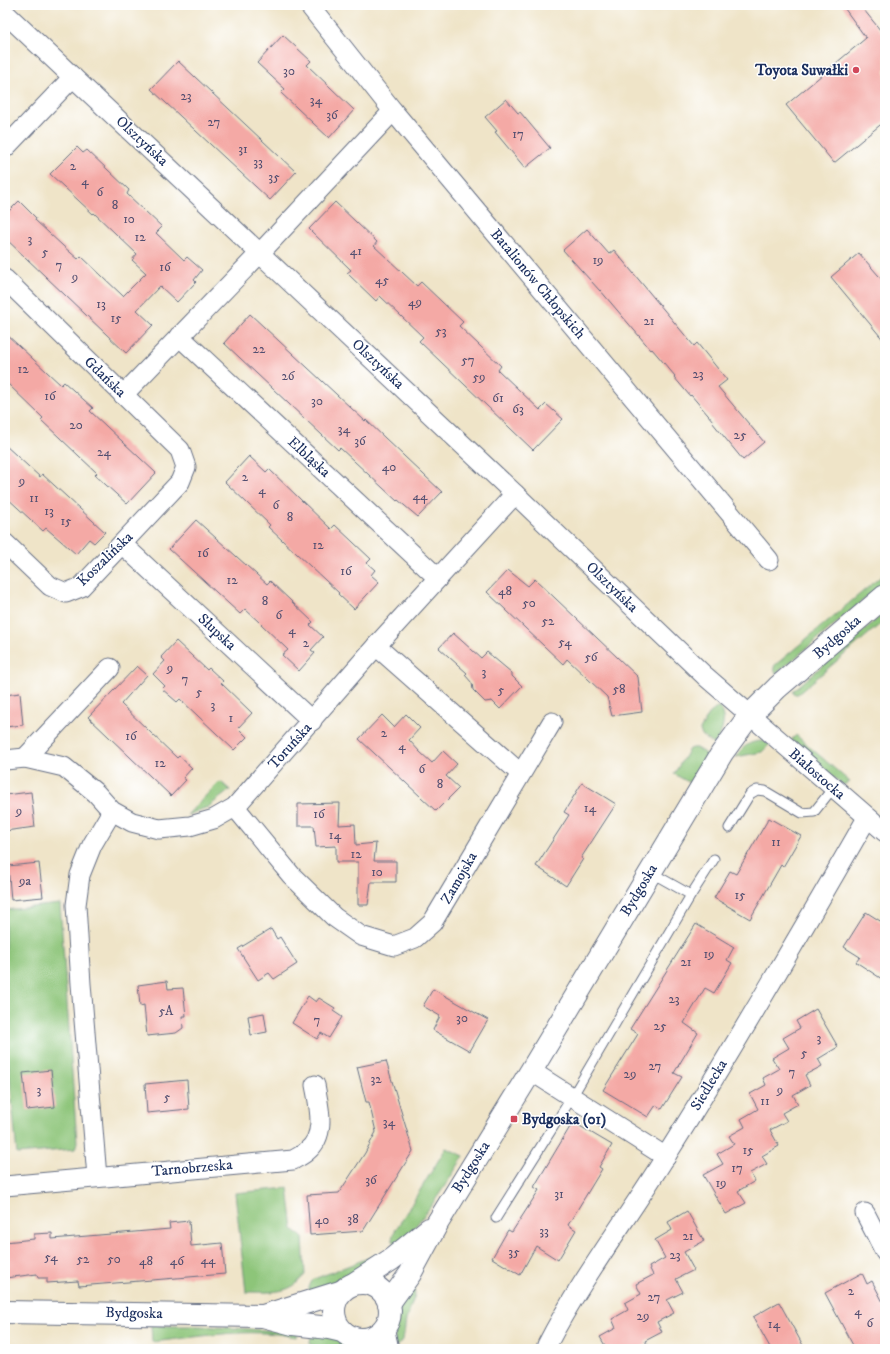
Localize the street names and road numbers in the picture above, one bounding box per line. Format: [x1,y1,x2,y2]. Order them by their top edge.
street label: Olsztyńska [112,112,173,171]
street label: Batalionów Chłopskich [486,225,590,343]
street label: Olsztyńska [348,335,409,394]
street label: Gdańska [80,352,130,402]
street label: Elbląska [284,432,335,482]
street label: Koszalińska [73,527,137,590]
street label: Olsztyńska [582,558,642,617]
street label: Słupska [194,609,241,655]
street label: Bydgoska [809,611,865,663]
street label: Toruńska [264,718,316,773]
street label: Białostocka [785,744,850,804]
street label: Zamojska [437,848,482,907]
street label: Bydgoska [616,860,662,920]
street label: Siedlecka [686,1055,732,1114]
street label: Bydgoska [448,1137,495,1196]
street label: Tarnobrzeska [151,1155,234,1181]
street label: Bydgoska [105,1303,164,1323]

